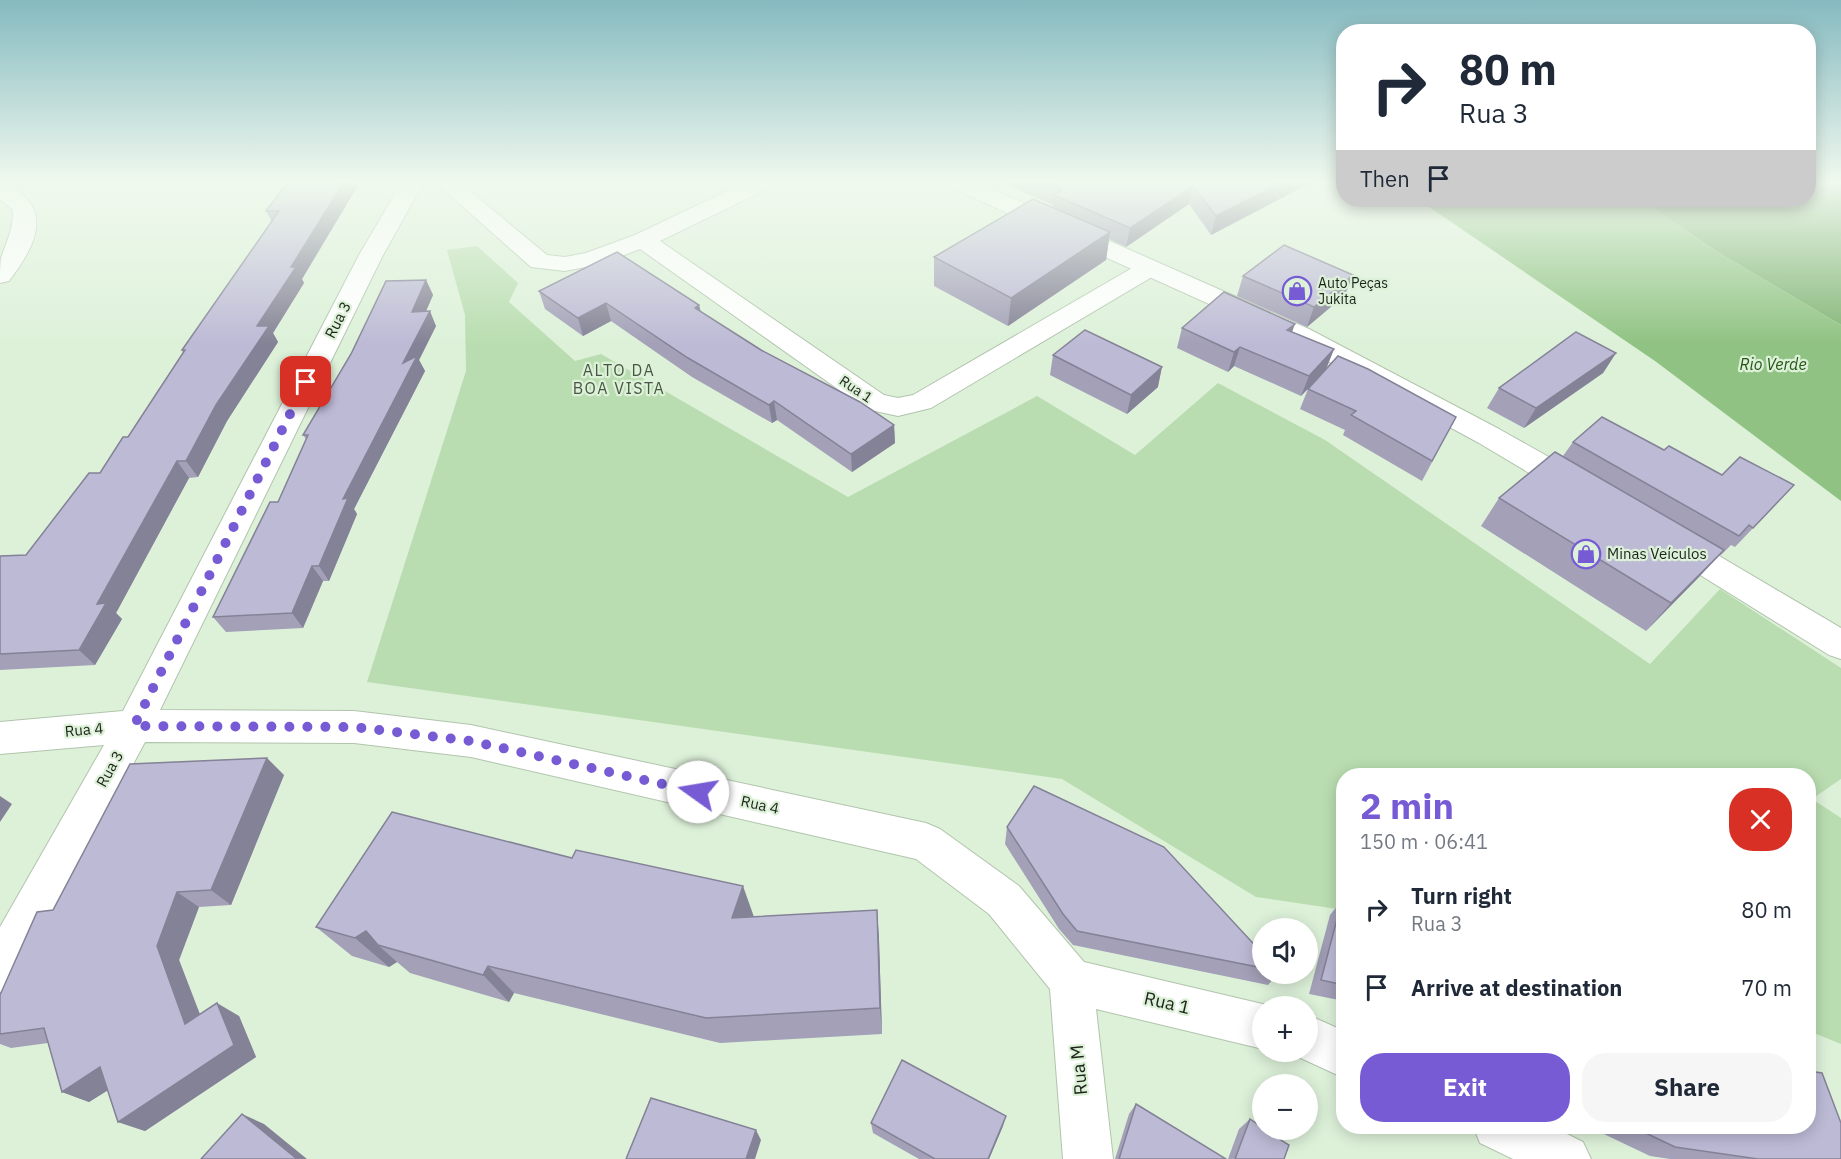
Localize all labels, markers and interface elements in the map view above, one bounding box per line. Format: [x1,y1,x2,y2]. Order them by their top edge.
text: 80 m [1459,42,1557,97]
icon: right [1360,48,1438,126]
text: Rua 3 [1459,95,1529,130]
icon: arrive [1422,162,1455,195]
text: Then [1360,164,1410,193]
place label: Auto Peças Jukita [1318,274,1388,308]
shop icon: Auto Peças Jukita [1281,275,1313,307]
street label: Rua 3 [320,298,355,341]
water label: Rio Verde [1739,354,1807,374]
pin [280,356,331,407]
district label: ALTO DA BOA VISTA [573,360,665,398]
icon: arrive [289,365,322,398]
street label: Rua 1 [836,371,876,407]
shop icon: Minas Veículos [1570,538,1602,570]
place label: Minas Veículos [1607,544,1707,563]
street label: Rua 4 [64,718,104,741]
street label: Rua 3 [92,747,127,790]
position arrow [666,760,730,824]
text: 2 min [1360,782,1454,829]
button: close [1729,788,1792,851]
street label: Rua 4 [739,791,781,818]
text: 150 m · 06:41 [1360,828,1488,855]
text: Turn right [1411,881,1512,910]
icon: right [1360,893,1393,926]
text: 80 m [1741,895,1792,924]
text: Rua 3 [1411,910,1463,937]
map controls [1252,918,1318,1140]
button: sound [1252,918,1318,984]
icon: arrive [1360,971,1393,1004]
text: Arrive at destination [1411,973,1622,1002]
text: 70 m [1741,973,1792,1002]
street label: Rua 1 [1142,986,1192,1019]
button: + [1252,996,1318,1062]
street label: Rua M [1065,1044,1092,1096]
button: Exit [1360,1053,1570,1122]
button: Share [1582,1053,1792,1122]
button: − [1252,1074,1318,1140]

